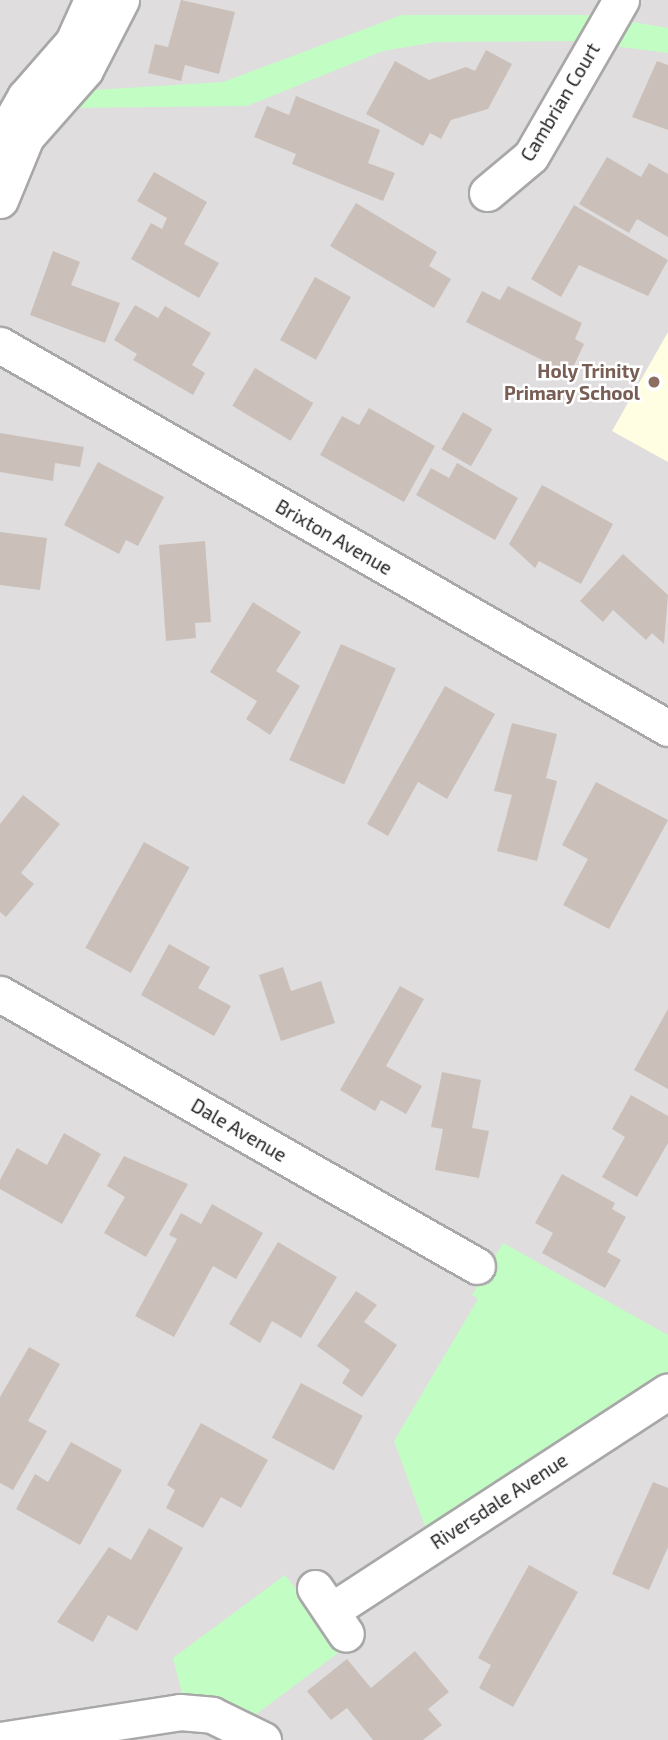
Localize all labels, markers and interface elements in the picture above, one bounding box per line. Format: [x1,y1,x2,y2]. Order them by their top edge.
street label: Cambrian Court [516,39,604,165]
place label: Holy Trinity Primary School [503,360,640,404]
marker: Holy Trinity Primary School [646,374,662,390]
street label: Brixton Avenue [272,494,396,580]
street label: Dale Avenue [187,1093,291,1167]
street label: Riversdale Avenue [426,1448,572,1554]

